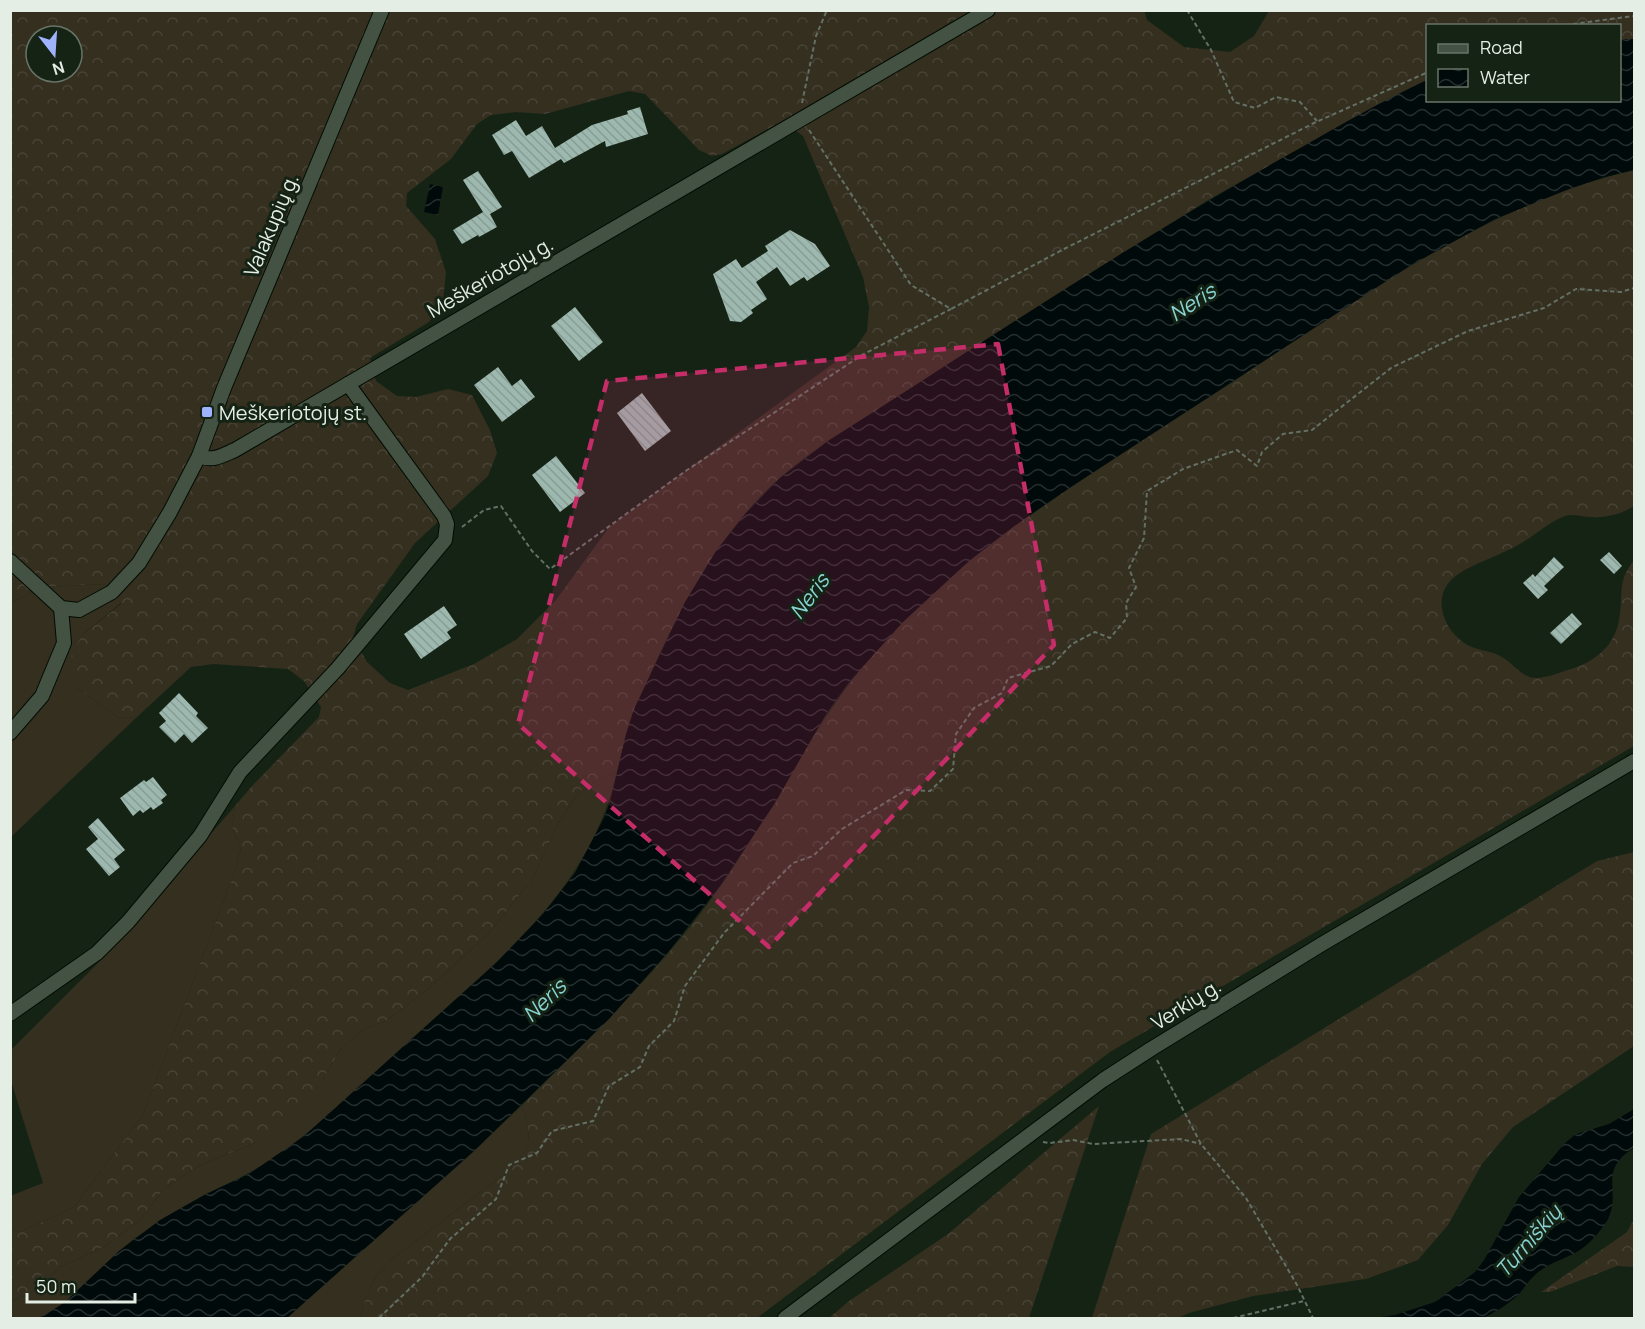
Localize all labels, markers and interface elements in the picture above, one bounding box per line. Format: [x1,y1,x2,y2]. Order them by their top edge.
north arrow [24,24,84,84]
legend [1426,24,1621,102]
text: Road [1480,35,1523,59]
text: N [50,56,67,81]
text: Water [1480,65,1530,89]
street label: Valakupių g. [237,169,305,281]
street label: Meškeriotojų g. [422,230,558,324]
water label: Neris [1163,276,1222,327]
place label: Meškeriotojų st. [219,399,367,426]
marker: Meškeriotojų st. [200,405,214,419]
water label: Neris [783,566,836,624]
water label: Neris [516,971,573,1027]
street label: Verkių g. [1146,972,1226,1036]
water label: Turniškių [1489,1198,1568,1283]
scale bar [27,1266,135,1304]
text: 50 m [36,1274,76,1298]

